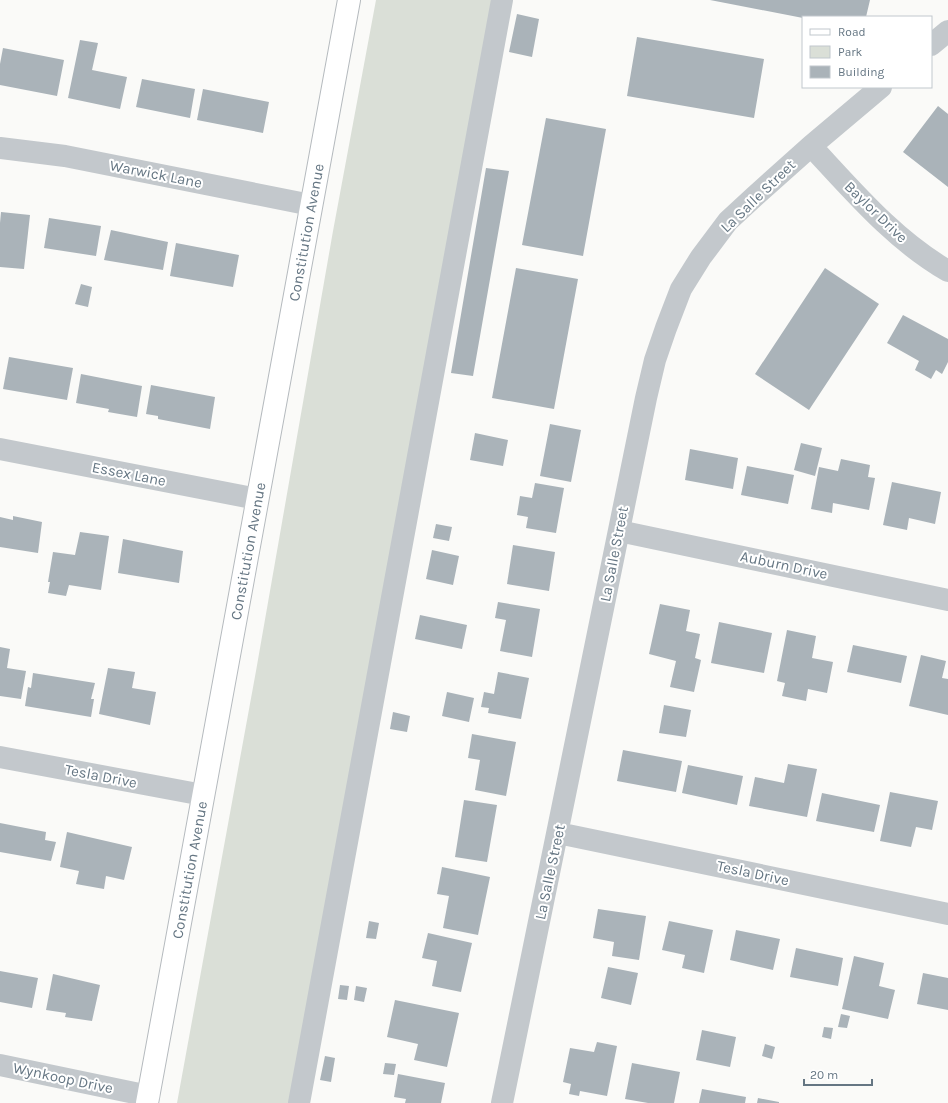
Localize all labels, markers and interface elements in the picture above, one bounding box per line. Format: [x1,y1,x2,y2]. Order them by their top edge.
legend [802,16,932,88]
text: Road [838,25,866,39]
text: Park [838,45,863,59]
text: Building [838,65,885,79]
street label: Warwick Lane [108,156,204,192]
street label: La Salle Street [717,156,799,236]
street label: Constitution Avenue [285,162,328,303]
street label: Baylor Drive [841,177,911,247]
street label: Essex Lane [90,458,168,490]
street label: Constitution Avenue [227,481,269,621]
street label: La Salle Street [596,504,632,603]
street label: Auburn Drive [739,547,829,583]
street label: Tesla Drive [63,760,139,792]
street label: Constitution Avenue [168,800,211,940]
street label: La Salle Street [531,822,569,921]
street label: Tesla Drive [715,857,791,889]
street label: Wynkoop Drive [11,1059,115,1097]
scale bar [804,1061,872,1087]
text: 20 m [810,1068,838,1082]

